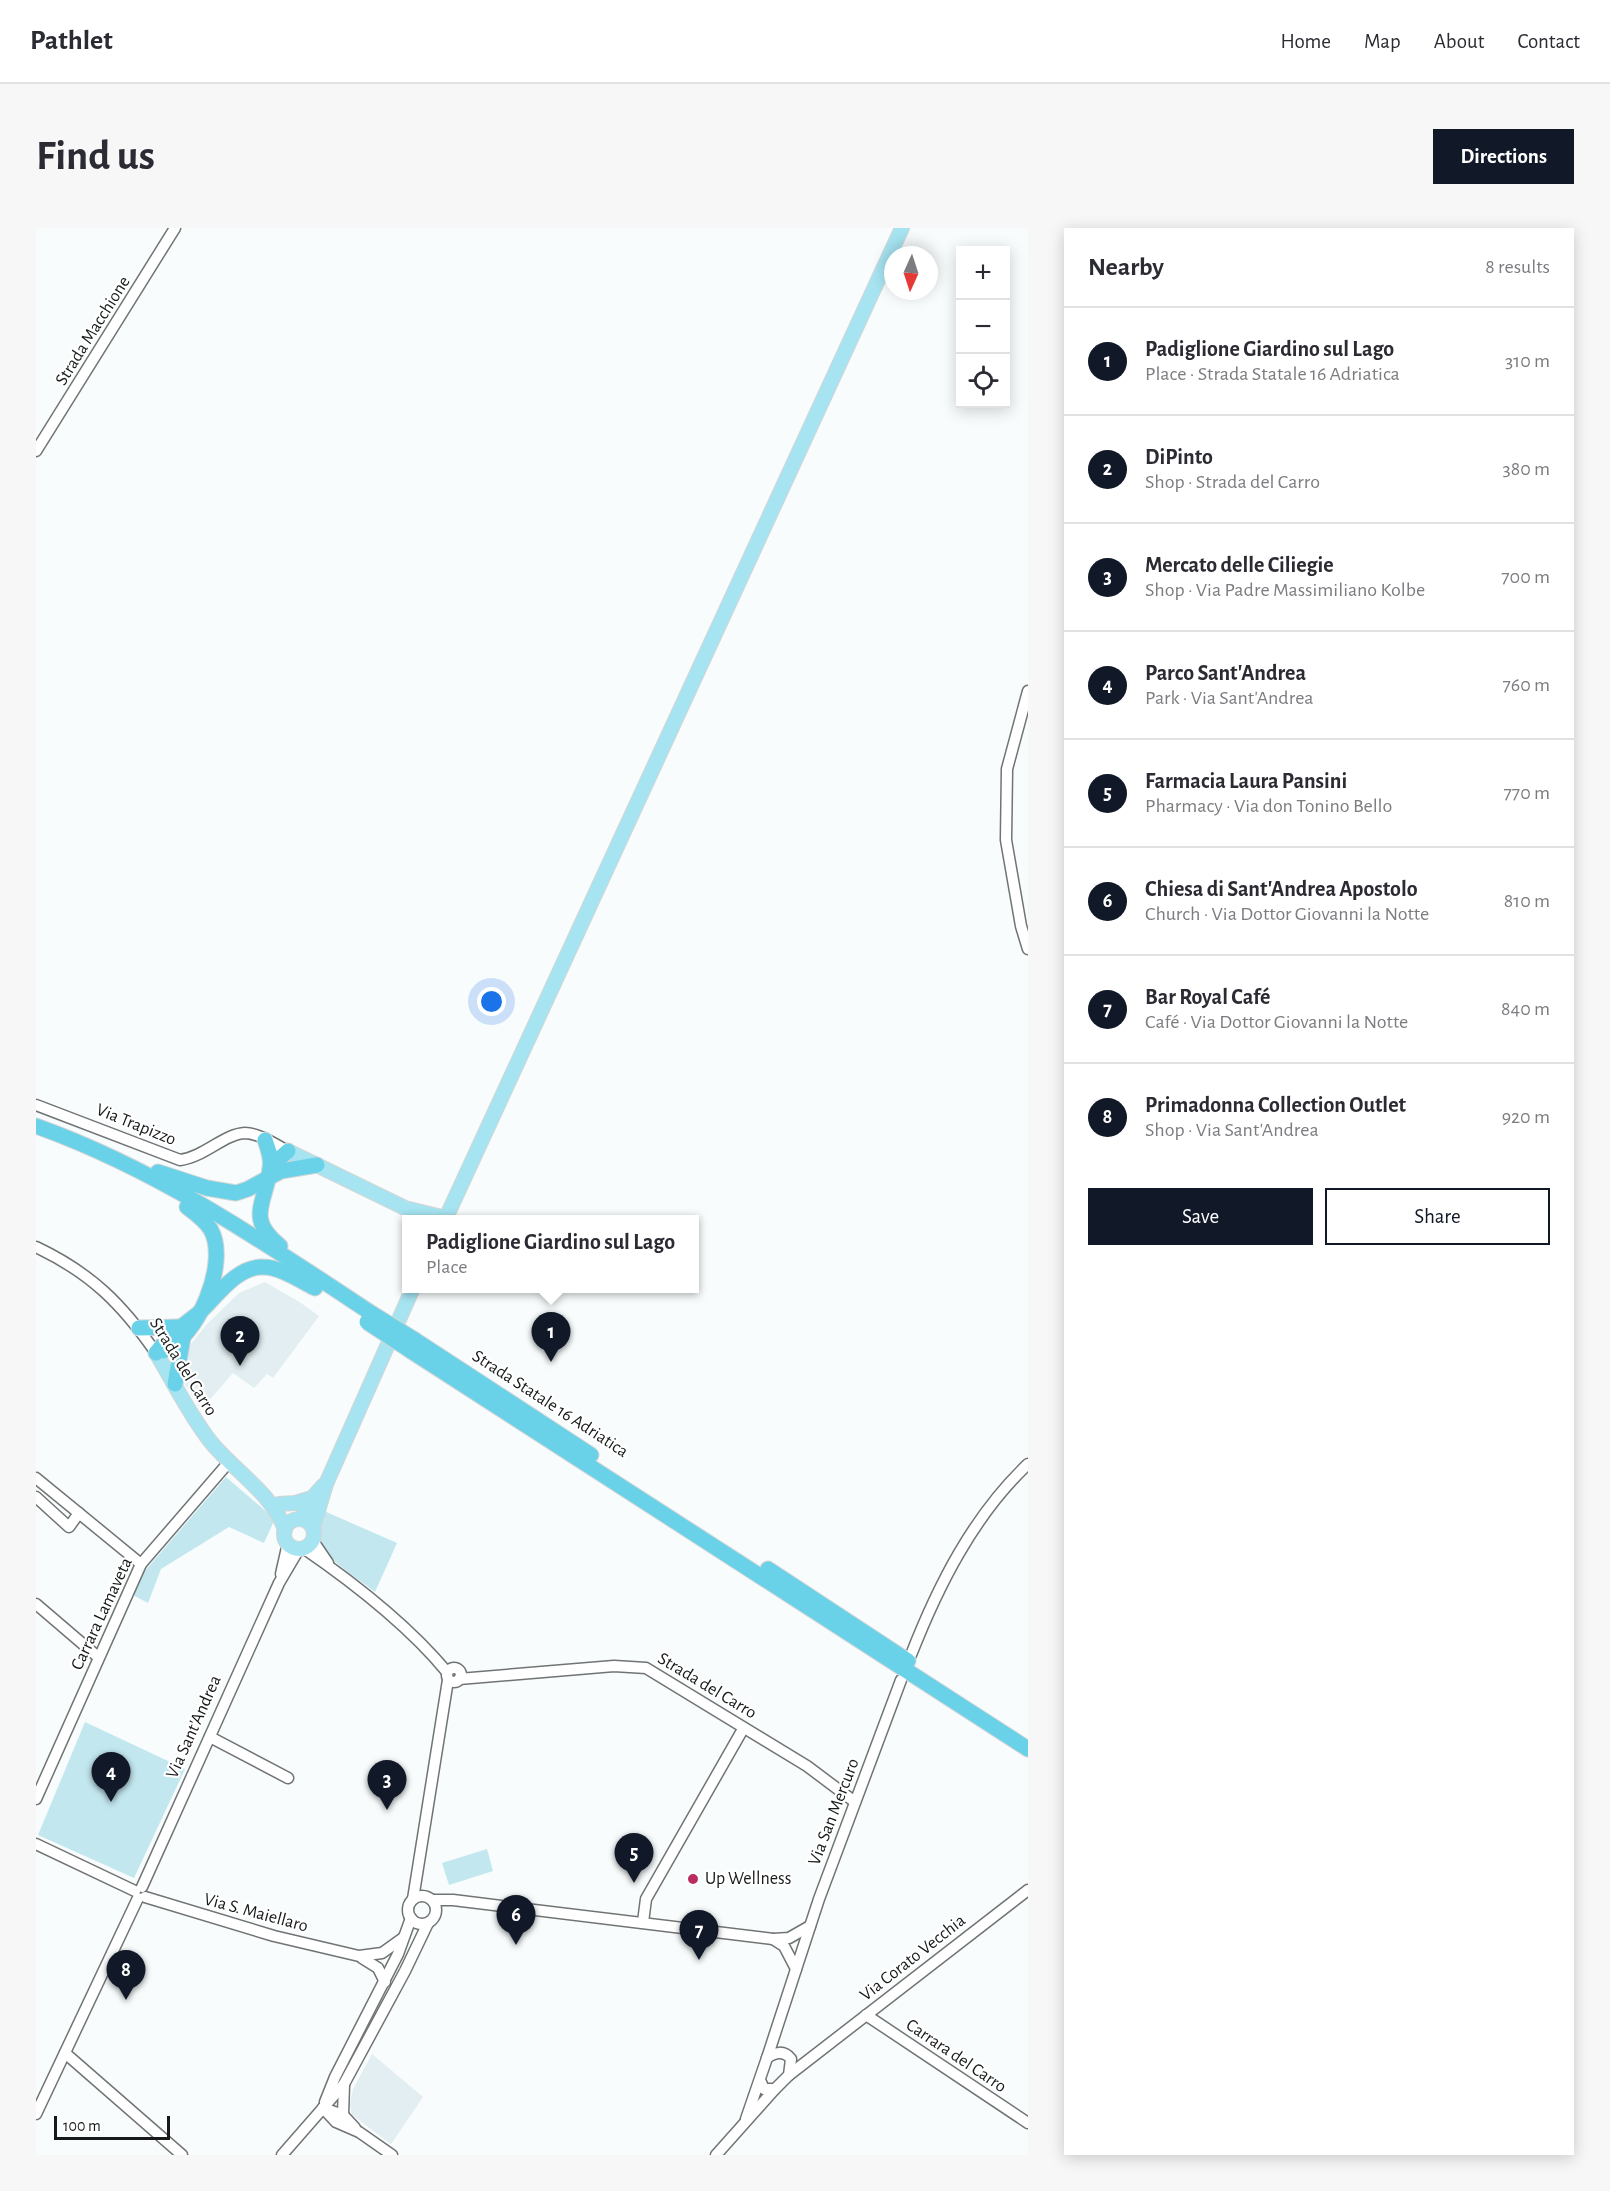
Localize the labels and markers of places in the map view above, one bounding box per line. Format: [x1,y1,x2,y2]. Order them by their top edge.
pin: 1 [532,1312,570,1362]
pin: 2 [220,1316,260,1366]
pin: 4 [92,1752,130,1802]
pin: 3 [368,1760,406,1810]
pin: 5 [614,1834,654,1883]
place label: Up Wellness [705,1870,791,1888]
marker: Up Wellness [686,1872,700,1886]
pin: 6 [496,1896,536,1945]
pin: 7 [680,1910,718,1960]
pin: 8 [106,1950,146,2000]

